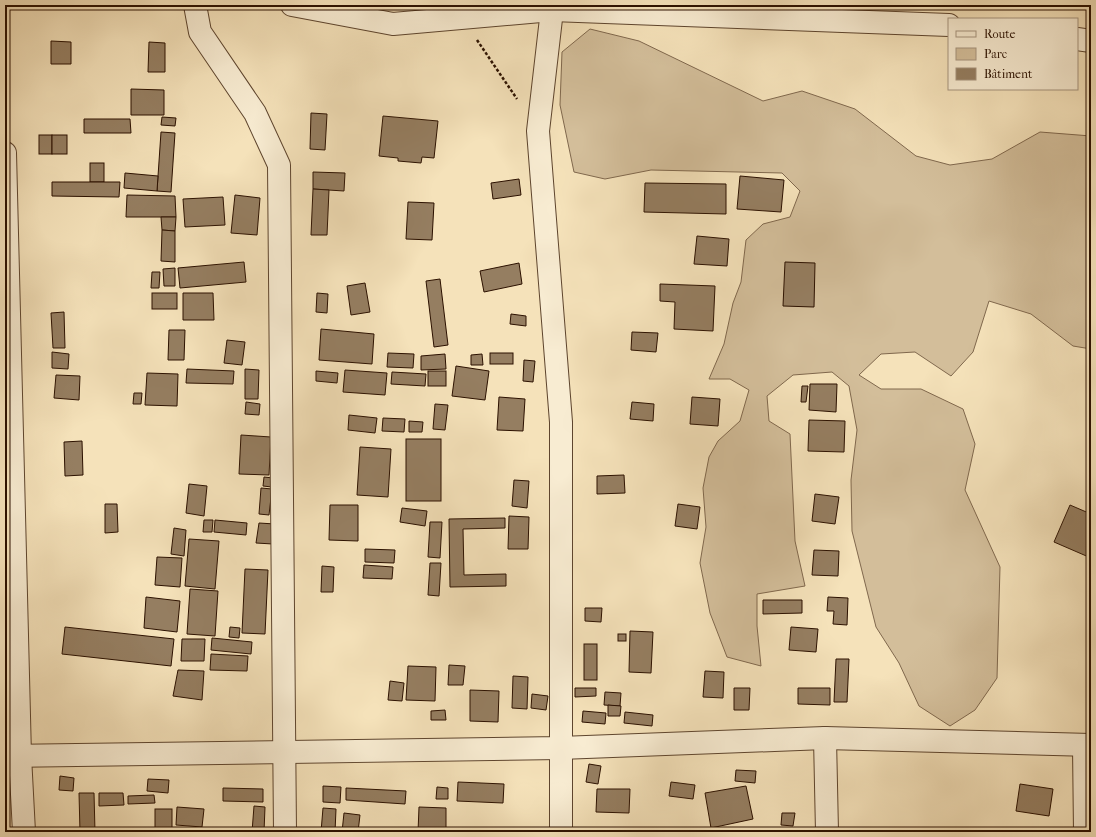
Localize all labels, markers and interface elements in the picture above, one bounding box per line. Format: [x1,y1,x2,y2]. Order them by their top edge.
legend [948,18,1078,90]
text: Route [984,27,1016,41]
text: Parc [984,47,1007,61]
text: Bâtiment [984,67,1033,81]

